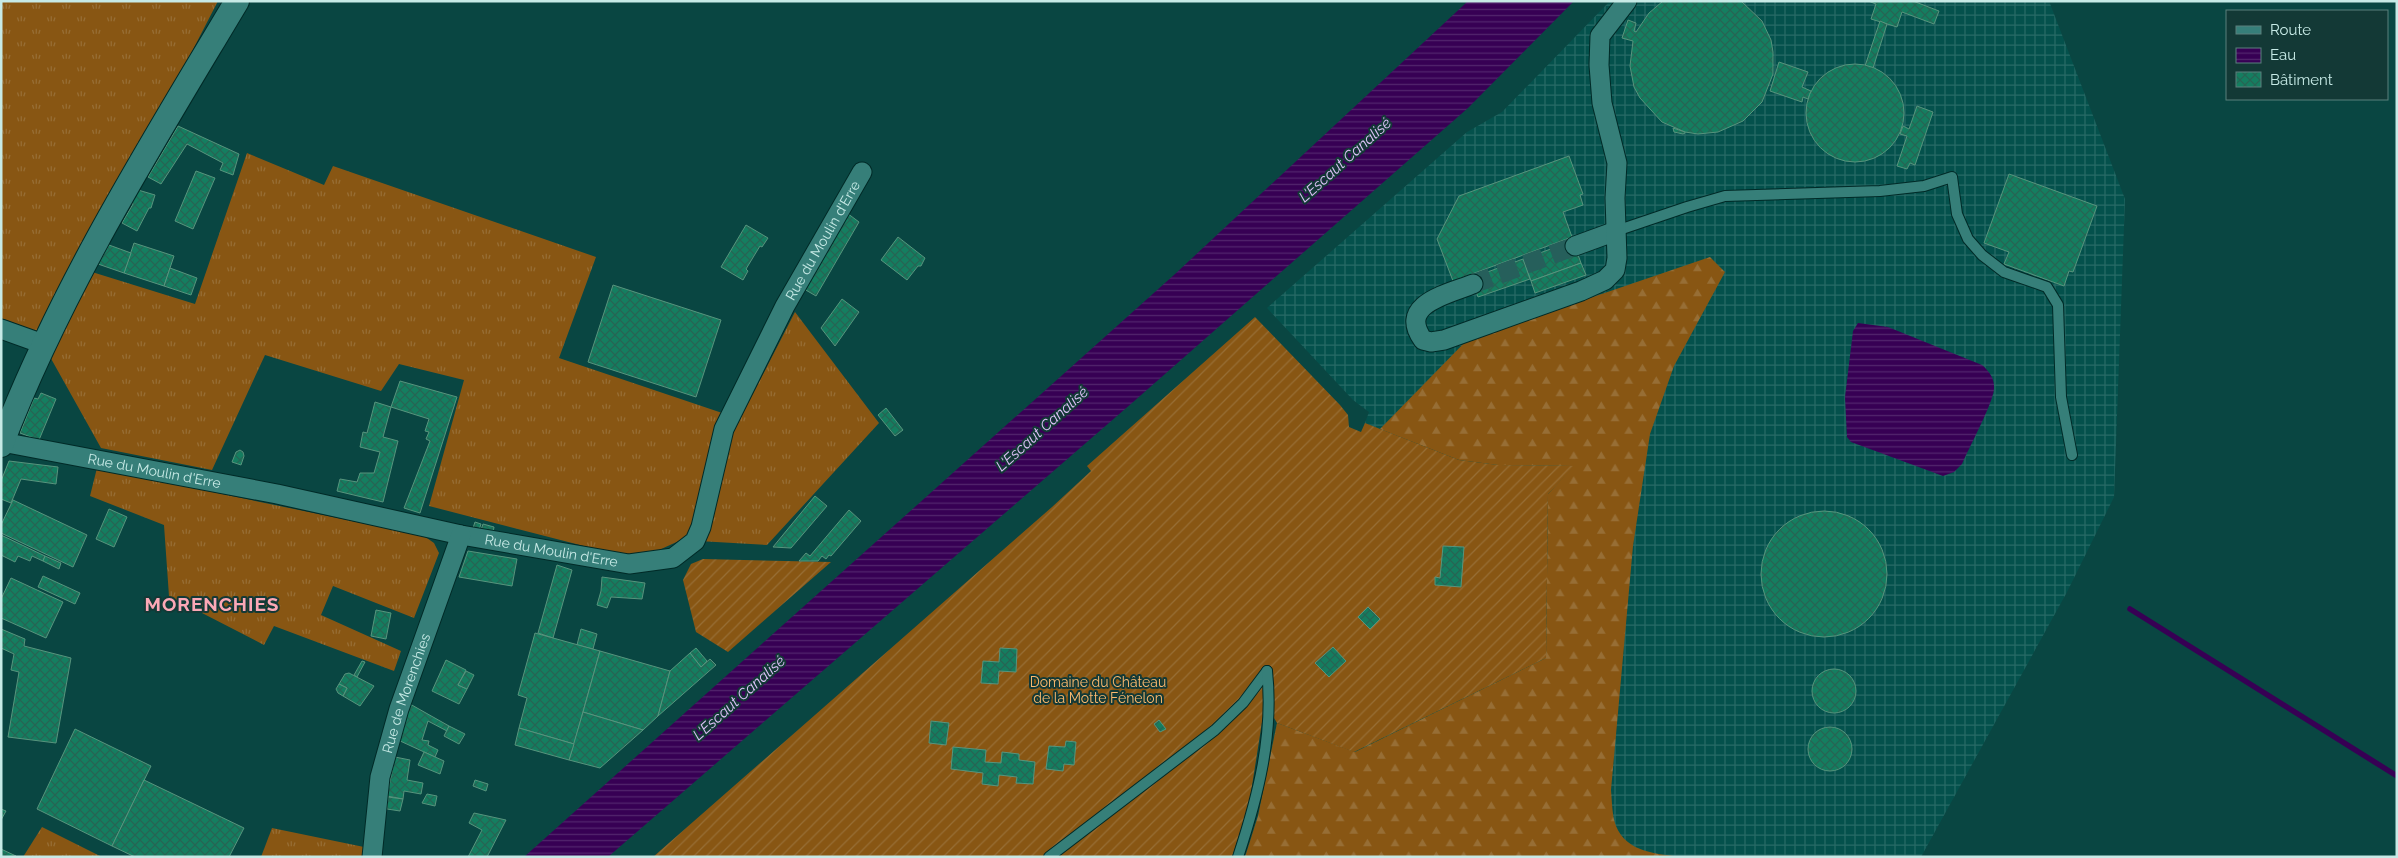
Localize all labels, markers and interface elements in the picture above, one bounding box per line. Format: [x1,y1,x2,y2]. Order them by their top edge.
legend [2226,10,2388,100]
text: Route [2270,21,2311,39]
text: Eau [2270,46,2296,64]
text: Bâtiment [2270,71,2333,89]
water label: L'Escaut Canalisé [1295,114,1395,206]
street label: Rue du Moulin d'Erre [782,178,863,303]
water label: L'Escaut Canalisé [992,383,1092,475]
street label: Rue du Moulin d'Erre [86,450,222,491]
street label: Rue du Moulin d'Erre [483,531,619,570]
district label: MORENCHIES [144,593,280,615]
street label: Rue de Morenchies [379,631,433,755]
water label: L'Escaut Canalisé [689,652,789,744]
park label: Domaine du Château de la Motte Fénelon [1030,674,1166,706]

